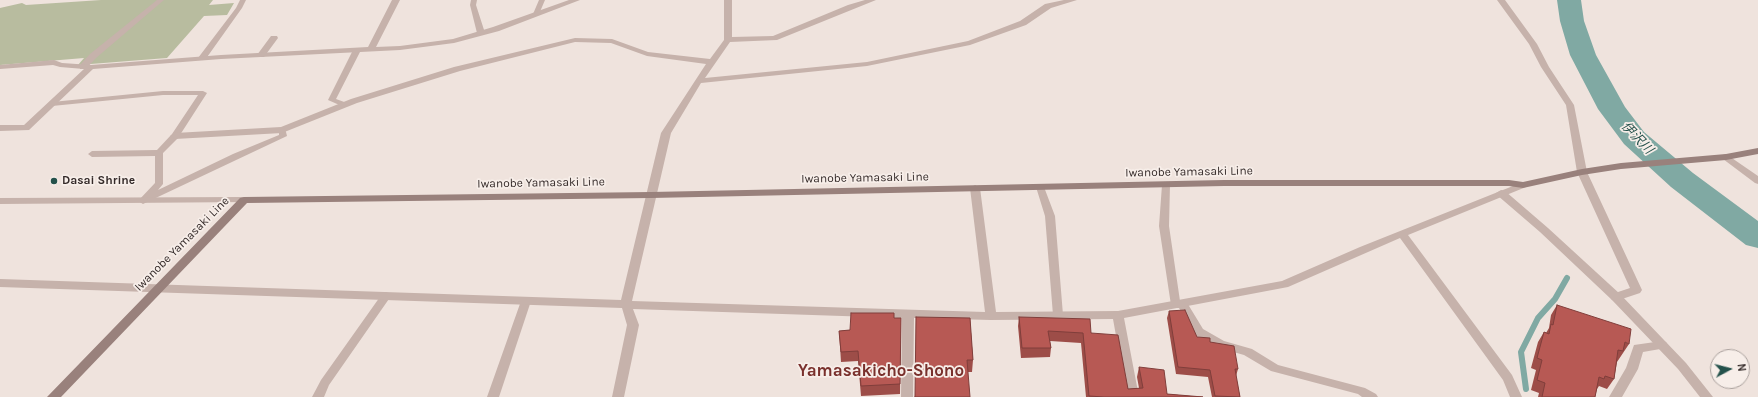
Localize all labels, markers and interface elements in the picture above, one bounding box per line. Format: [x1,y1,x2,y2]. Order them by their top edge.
water label: 伊沢川 [1618,119,1656,157]
street label: Iwanobe Yamasaki Line [1125,164,1253,180]
street label: Iwanobe Yamasaki Line [801,170,929,186]
place label: Dasai Shrine [62,174,135,188]
street label: Iwanobe Yamasaki Line [477,175,605,191]
marker: Dasai Shrine [49,176,59,186]
street label: Iwanobe Yamasaki Line [132,194,232,294]
north arrow [1710,349,1750,389]
district label: Yamasakicho-Shono [798,361,964,381]
text: N [1734,363,1748,372]

